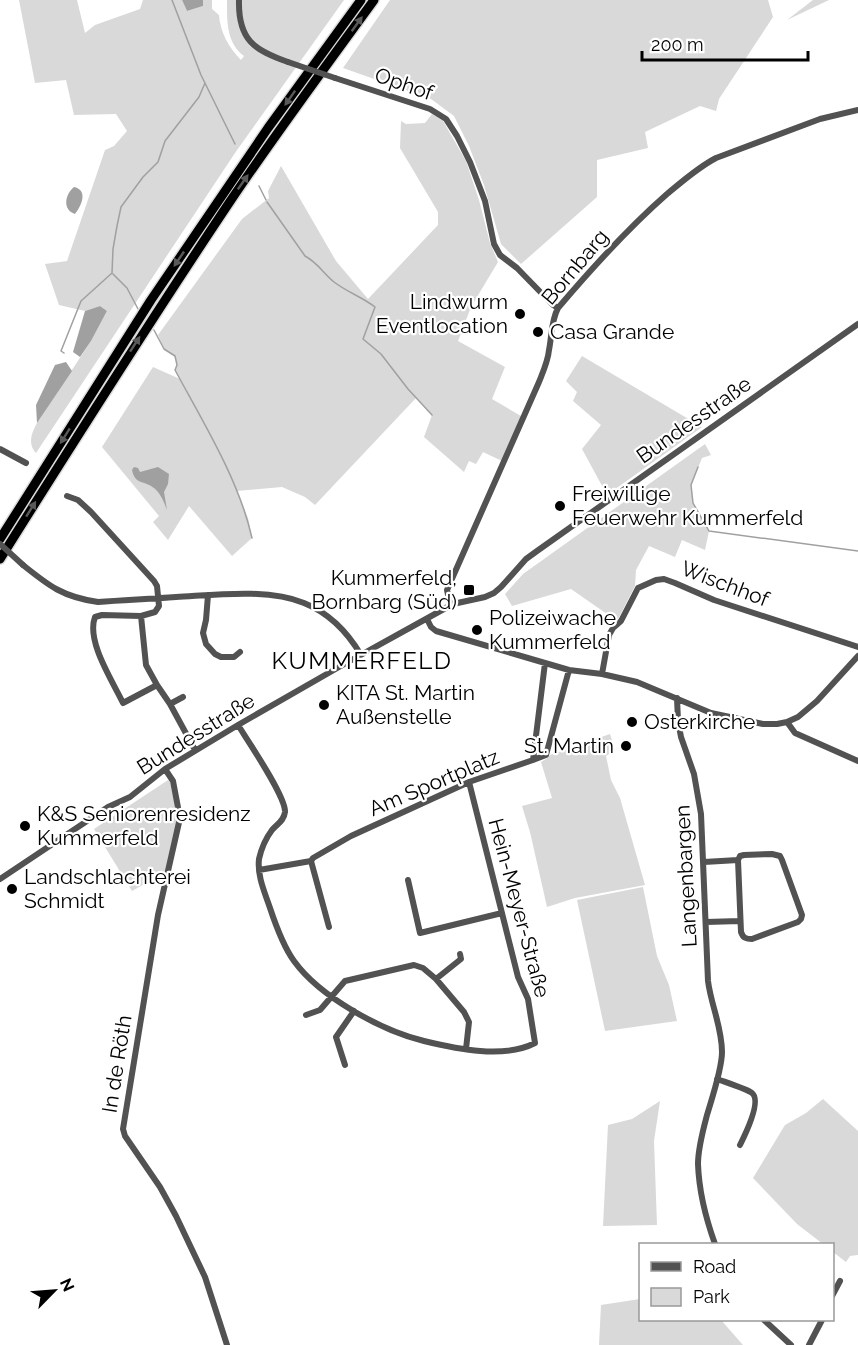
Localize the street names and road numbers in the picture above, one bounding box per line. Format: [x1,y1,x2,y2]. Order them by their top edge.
street label: Ophof [372,62,438,105]
street label: Bornbarg [536,224,613,309]
street label: Bundesstraße [632,371,756,468]
street label: Wischhof [678,555,774,612]
street label: Bundesstraße [132,687,259,780]
street label: Am Sportplatz [365,744,503,821]
street label: Langenbargen [669,804,702,948]
street label: Hein-Meyer-Straße [484,815,555,1000]
street label: In de Röth [96,1013,137,1115]

